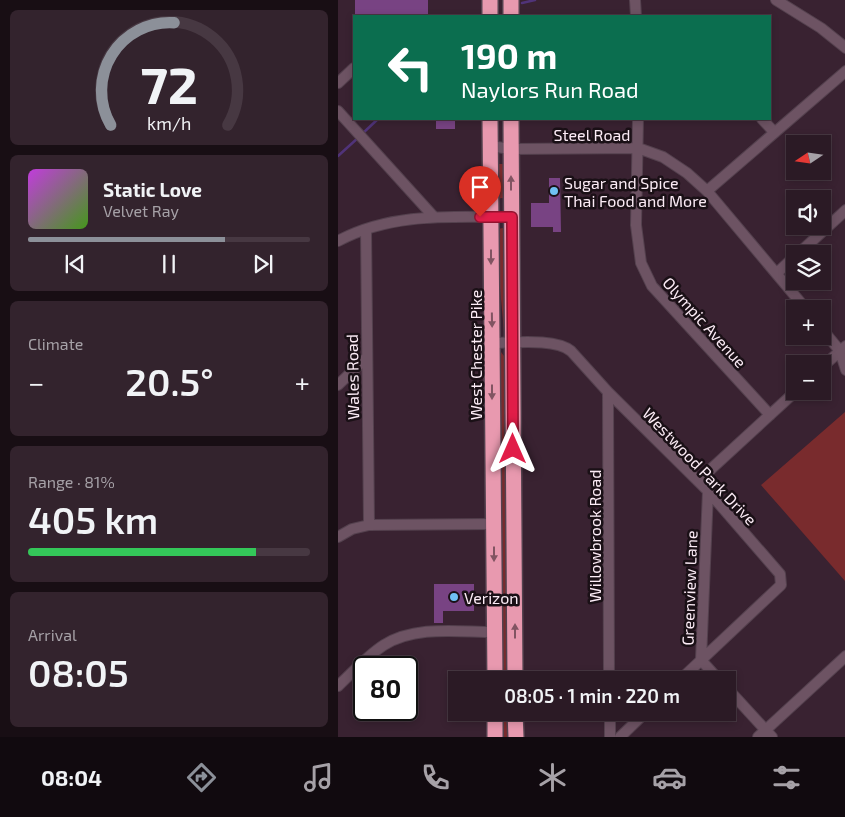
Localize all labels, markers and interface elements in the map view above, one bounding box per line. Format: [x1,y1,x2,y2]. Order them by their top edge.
text: 190 m [461,34,557,76]
icon: left [378,35,443,100]
text: 72 [140,52,198,114]
text: Naylors Run Road [461,76,639,102]
text: km/h [147,112,191,134]
street label: Steel Road [554,125,630,144]
north arrow [786,135,830,180]
map controls [786,135,831,400]
pin [459,166,501,217]
icon: arrive [466,173,494,201]
place label: Sugar and Spice Thai Food and More [564,173,707,210]
one-way arrow [507,175,515,191]
text: Static Love [103,178,202,201]
marker: Sugar and Spice Thai Food and More [548,185,560,197]
button: sound [786,190,831,235]
text: Velvet Ray [103,201,179,220]
button: layers [786,245,831,290]
one-way arrow [487,249,495,265]
icon: previous [61,250,89,278]
icon: pause [155,250,183,278]
icon: next [249,250,277,278]
street label: Olympic Avenue [659,273,751,371]
street label: West Chester Pike [466,290,485,420]
button: + [786,300,831,345]
one-way arrow [488,312,496,328]
text: Climate [28,334,83,353]
street label: Wales Road [342,334,362,420]
button: − [786,355,831,400]
text: 20.5° [125,358,214,404]
text: − [28,365,44,399]
text: + [295,365,310,399]
one-way arrow [489,384,497,400]
street label: Westwood Park Drive [639,403,761,529]
position arrow [486,422,538,474]
street label: Willowbrook Road [585,470,604,602]
text: Range · 81% [28,472,115,491]
text: 405 km [28,496,158,542]
street label: Greenview Lane [677,530,701,646]
one-way arrow [490,547,498,563]
place label: Verizon [464,588,519,607]
marker: Verizon [448,591,460,603]
one-way arrow [511,623,519,639]
text: Arrival [28,625,77,644]
text: 08:05 [28,649,129,695]
speed limit sign: 80 [353,656,418,721]
text: 08:05 · 1 min · 220 m [504,684,680,707]
icon: directions [184,760,219,795]
icon: music [301,760,336,795]
icon: phone [418,760,453,795]
icon: climate [535,760,570,795]
icon: car [652,760,687,795]
icon: filters [769,760,804,795]
text: 08:04 [41,764,102,790]

